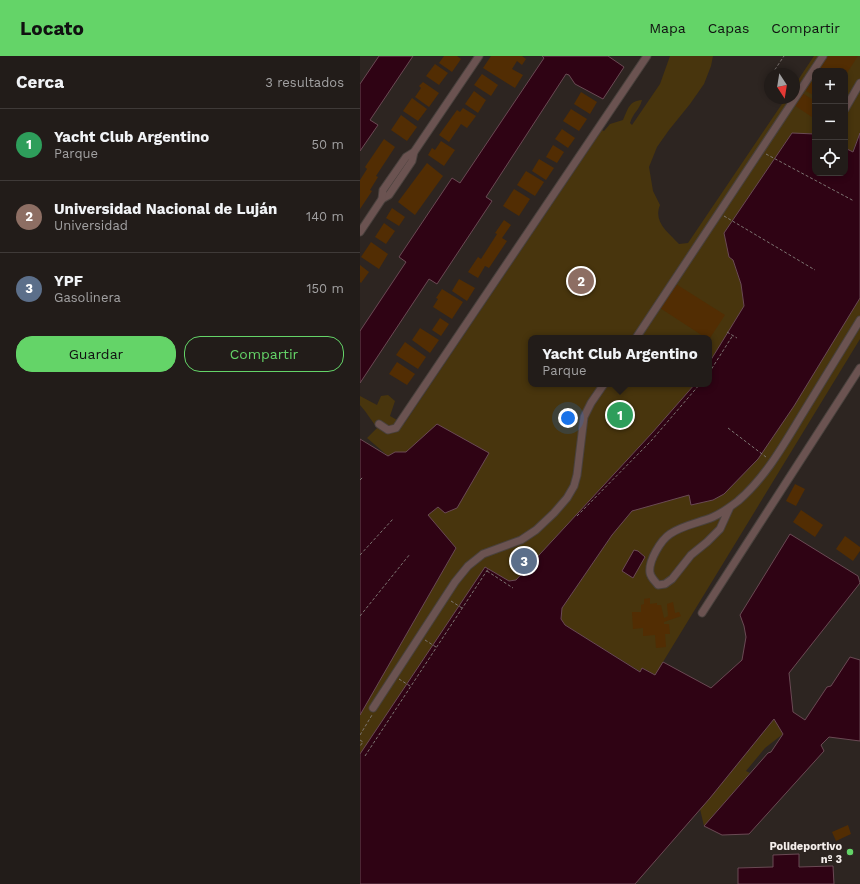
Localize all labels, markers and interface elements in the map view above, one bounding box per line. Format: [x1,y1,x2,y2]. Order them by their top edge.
text: Locato [20,17,84,40]
text: Mapa [649,20,686,36]
text: Capas [708,20,749,36]
text: Compartir [771,20,840,36]
north arrow [764,68,800,104]
map controls [812,68,848,176]
button: + [812,68,848,104]
text: Cerca [16,72,64,92]
text: 3 resultados [265,75,344,90]
button: − [812,104,848,140]
text: Yacht Club Argentino [54,128,209,146]
text: 1 [26,137,32,152]
text: 50 m [312,137,344,152]
button: locate [812,140,848,176]
text: Parque [54,146,98,161]
text: Universidad Nacional de Luján [54,200,277,218]
text: 2 [25,209,33,224]
text: 140 m [306,209,344,224]
text: Universidad [54,218,128,233]
pin: 2 [568,266,594,296]
text: YPF [54,272,83,290]
text: 3 [25,281,33,296]
text: 150 m [306,281,344,296]
text: Gasolinera [54,290,121,305]
popup [528,335,712,387]
button: Guardar [16,336,176,372]
button: Compartir [184,336,344,372]
text: Yacht Club Argentino [542,345,698,363]
text: Parque [542,363,586,378]
pin: 1 [607,400,633,430]
your location [558,408,578,428]
pin: 3 [511,546,537,576]
place label: Polideportivo nº 3 [769,840,842,866]
marker: Polideportivo nº 3 [845,847,855,857]

